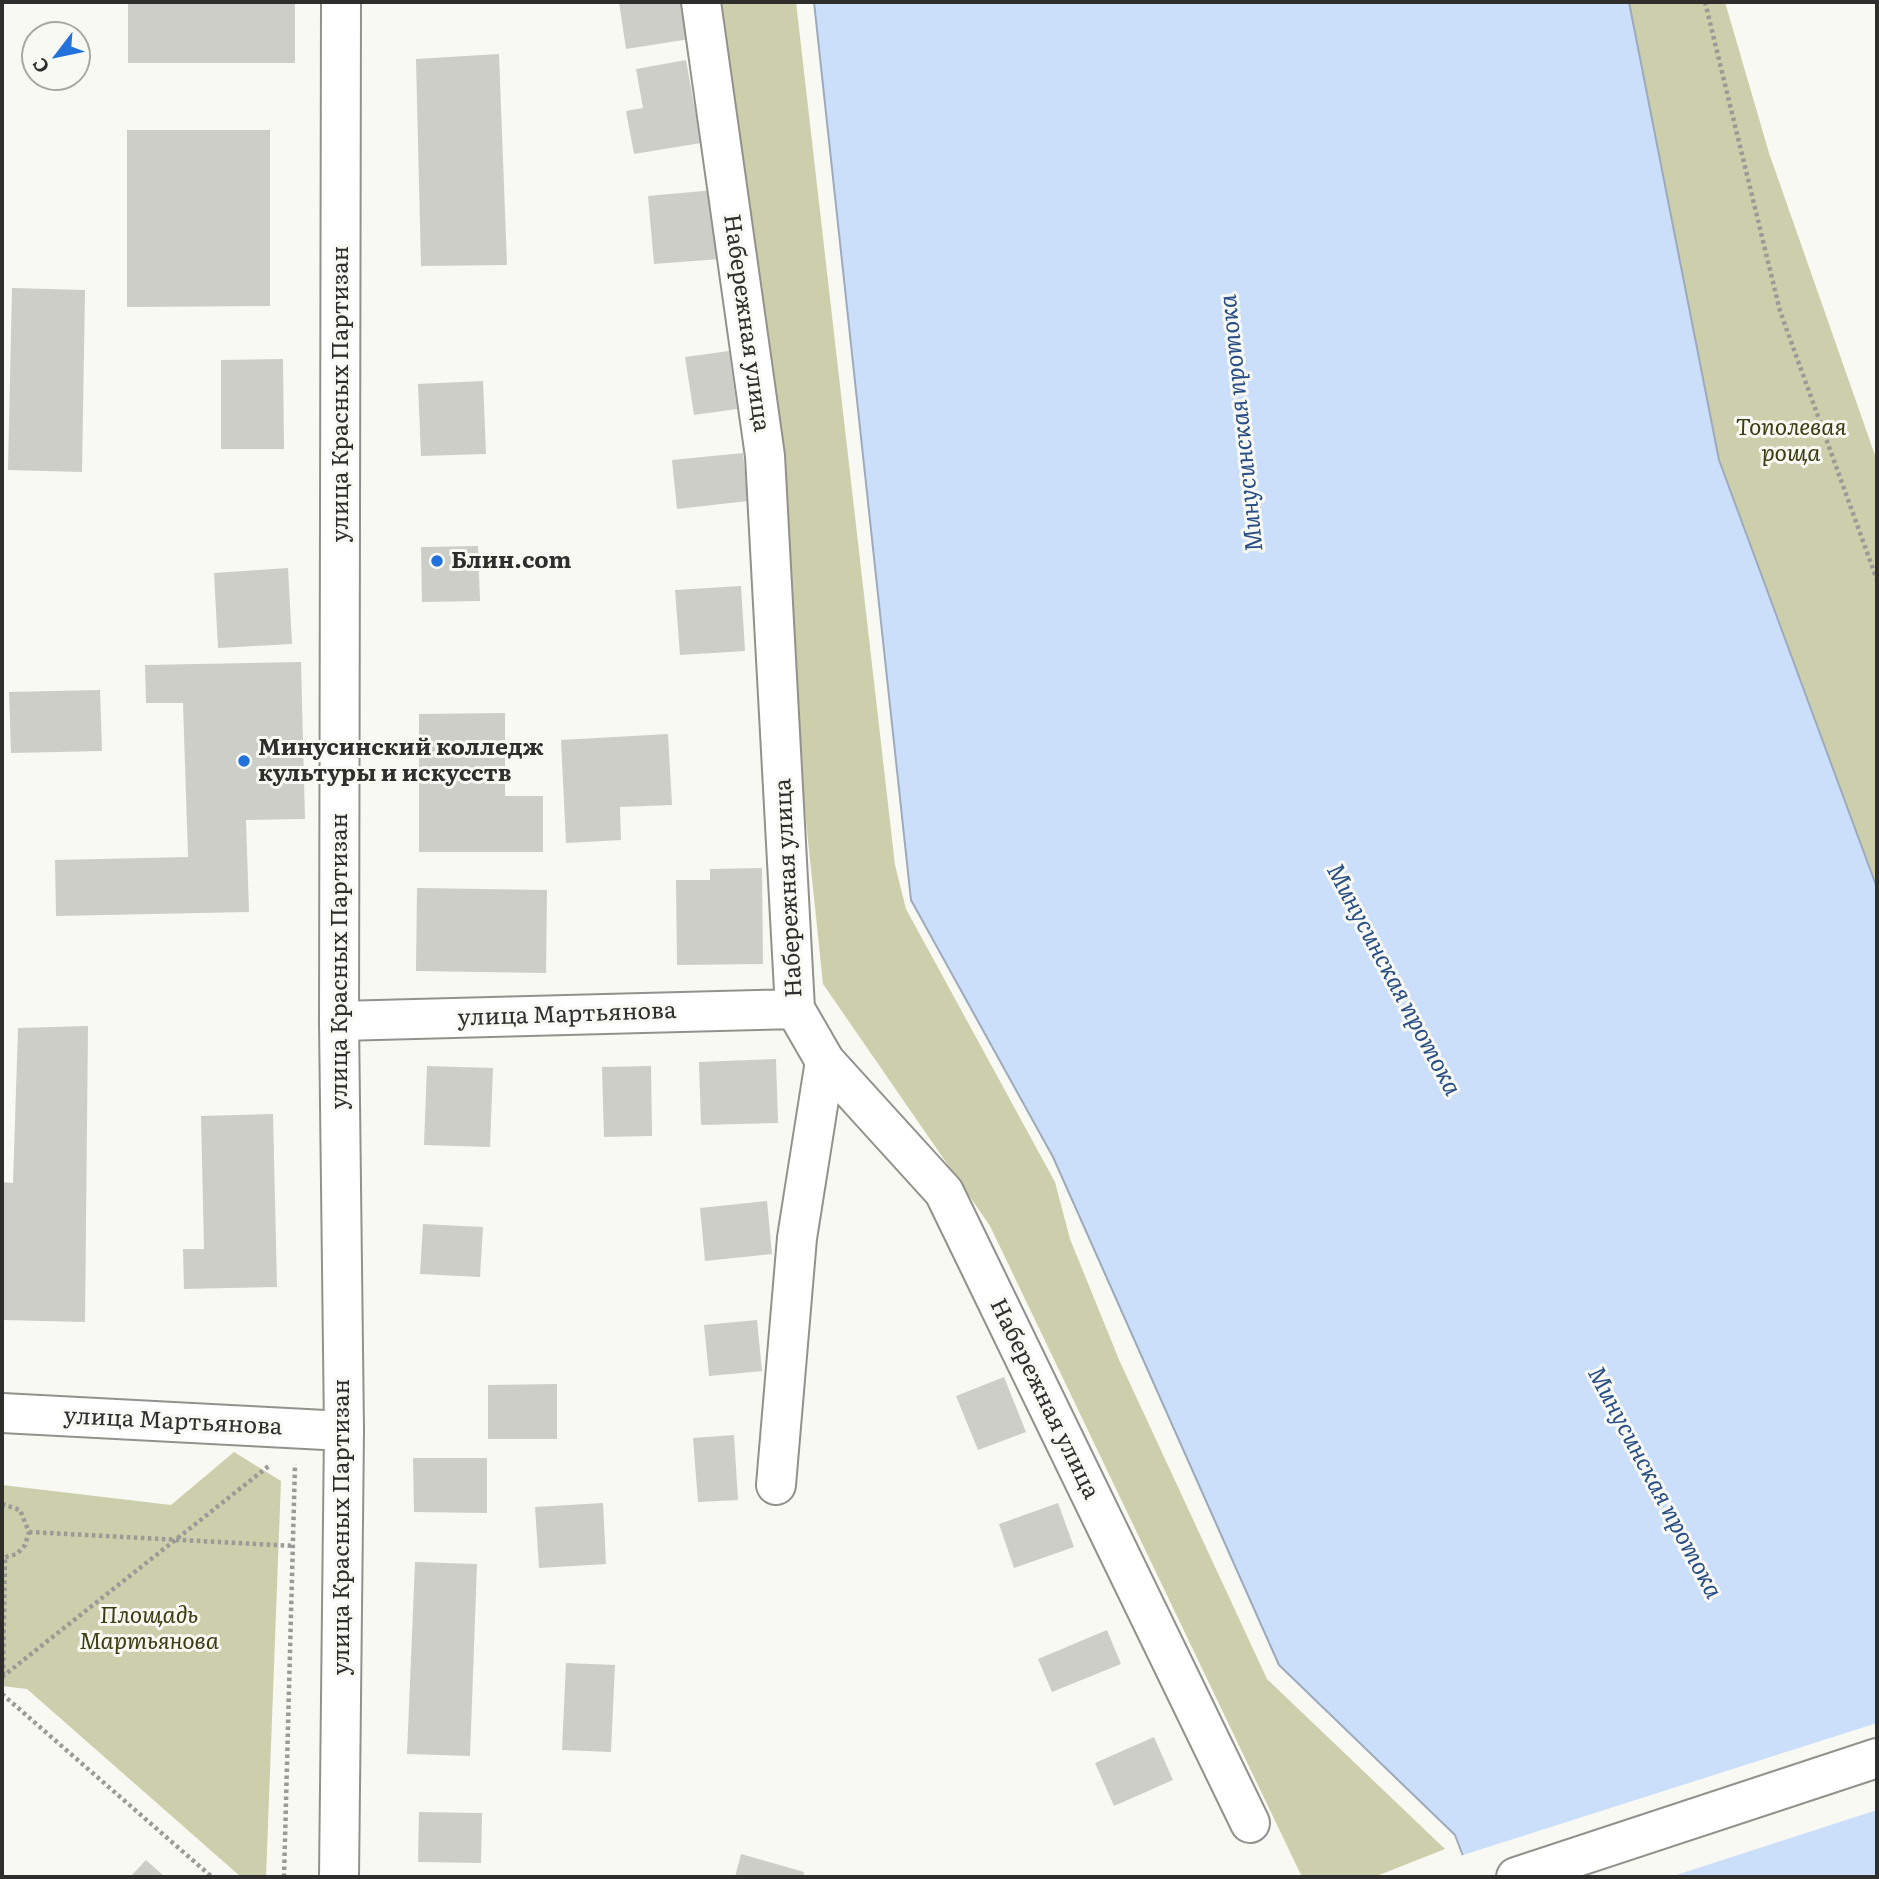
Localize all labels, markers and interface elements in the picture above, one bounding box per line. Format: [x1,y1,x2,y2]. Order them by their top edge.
north arrow [21,21,91,91]
text: С [24,53,55,79]
street label: Набережная улица [717,212,775,434]
street label: улица Красных Партизан [327,246,355,542]
water label: Минусинская протока [1214,293,1270,553]
park label: Тополевая роща [1736,414,1846,468]
place label: Блин.com [451,547,571,575]
marker: Блин.com [429,553,445,569]
place label: Минусинский колледж культуры и искусств [258,734,544,788]
marker: Минусинский колледж культуры и искусств [236,753,252,769]
street label: Набережная улица [769,778,809,998]
street label: улица Красных Партизан [326,813,354,1109]
water label: Минусинская протока [1320,859,1466,1101]
street label: улица Мартьянова [457,997,677,1033]
street label: Набережная улица [983,1294,1105,1504]
water label: Минусинская протока [1581,1362,1727,1604]
street label: улица Красных Партизан [328,1379,356,1675]
street label: улица Мартьянова [63,1402,283,1442]
park label: Площадь Мартьянова [79,1602,219,1656]

